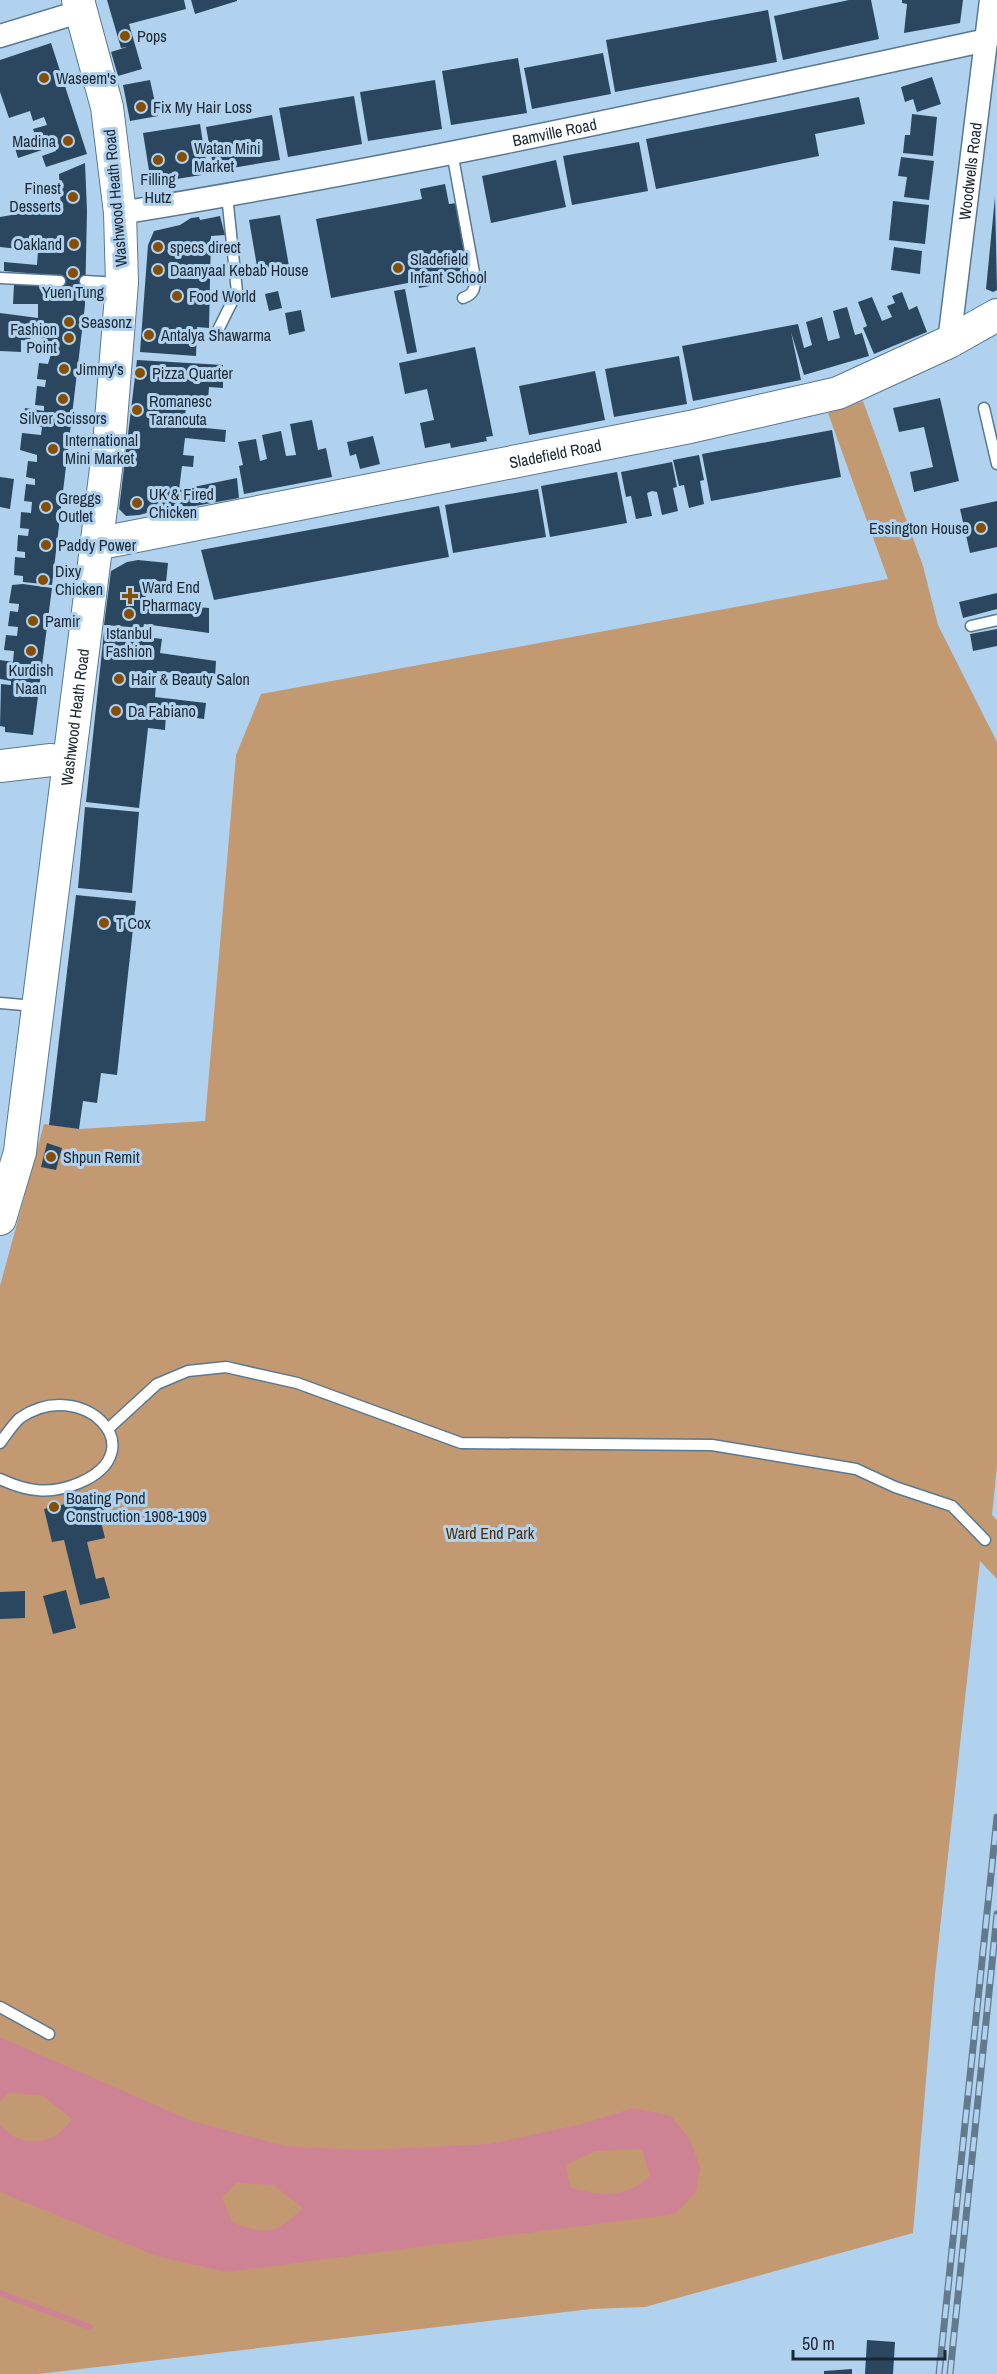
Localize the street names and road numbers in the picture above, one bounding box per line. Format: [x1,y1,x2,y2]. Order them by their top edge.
street label: Bamville Road [510,113,599,151]
street label: Woodwells Road [953,121,987,221]
street label: Washwood Heath Road [98,128,132,268]
street label: Sladefield Road [507,434,603,473]
street label: Washwood Heath Road [55,647,94,787]

